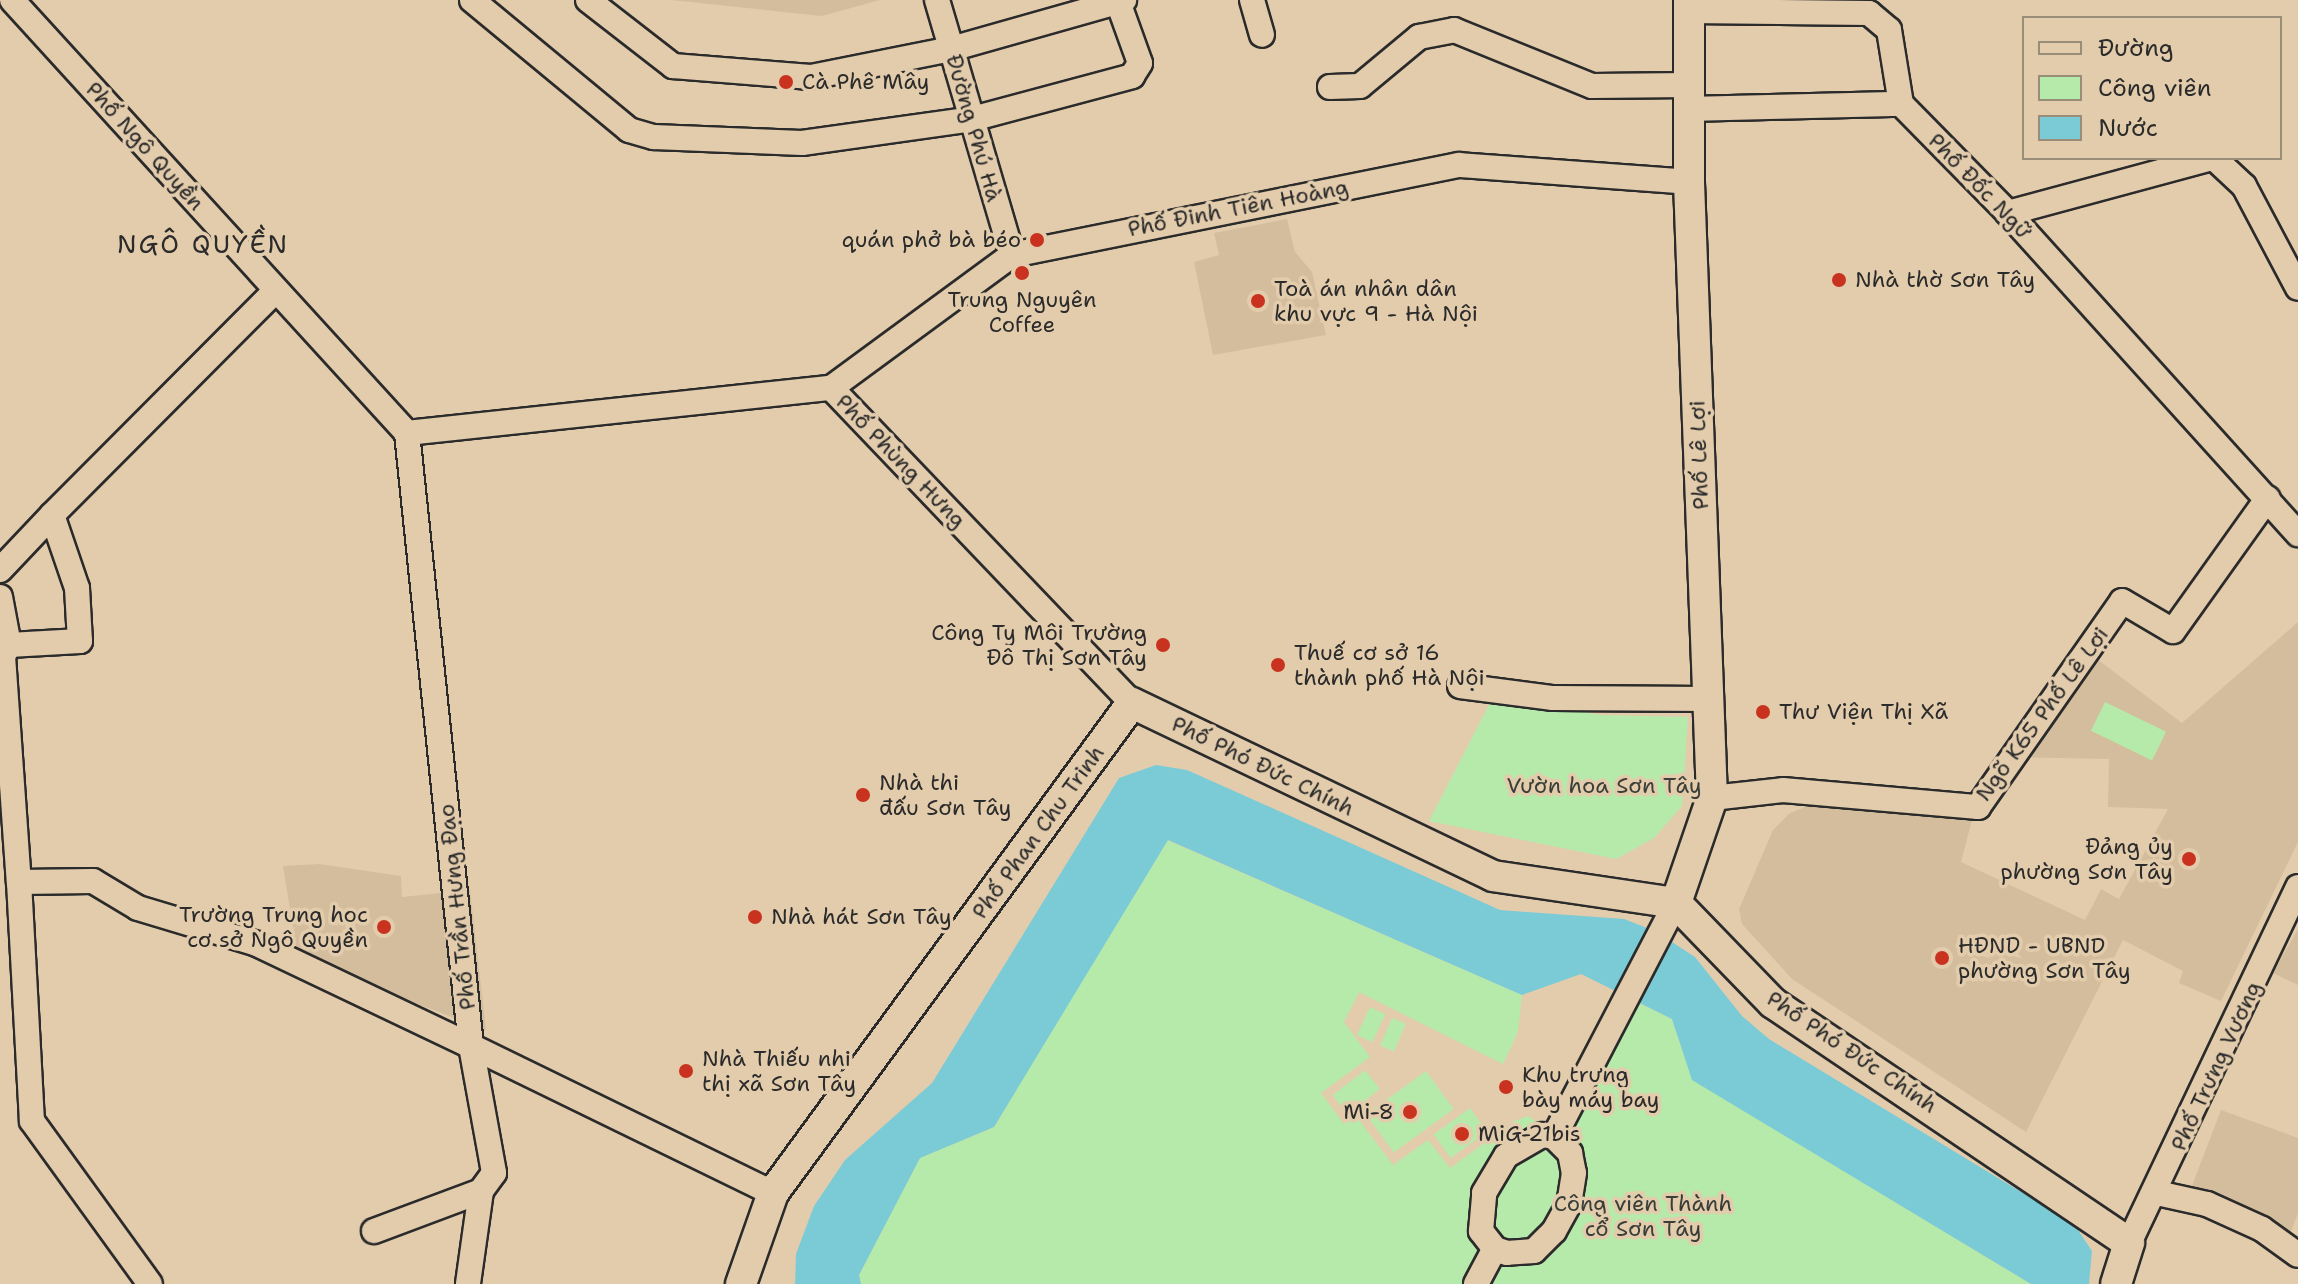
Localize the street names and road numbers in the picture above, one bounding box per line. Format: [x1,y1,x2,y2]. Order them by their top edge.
street label: Đường Phú Hà [940,51,1008,205]
street label: Phố Ngô Quyền [80,76,210,216]
street label: Phố Đốc Ngữ [1923,128,2037,244]
street label: Phố Đinh Tiên Hoàng [1126,174,1350,242]
street label: Phố Phùng Hưng [830,389,972,533]
street label: Phố Lê Lợi [1684,400,1714,510]
street label: Ngõ K65 Phố Lê Lợi [1970,622,2114,806]
street label: Phố Phó Đức Chính [1167,710,1359,822]
street label: Phố Phan Chu Trinh [966,740,1110,924]
street label: Phố Trần Hưng Đạo [433,803,481,1011]
street label: Phố Trưng Vương [2165,977,2267,1155]
street label: Phố Phó Đức Chính [1762,985,1942,1119]

